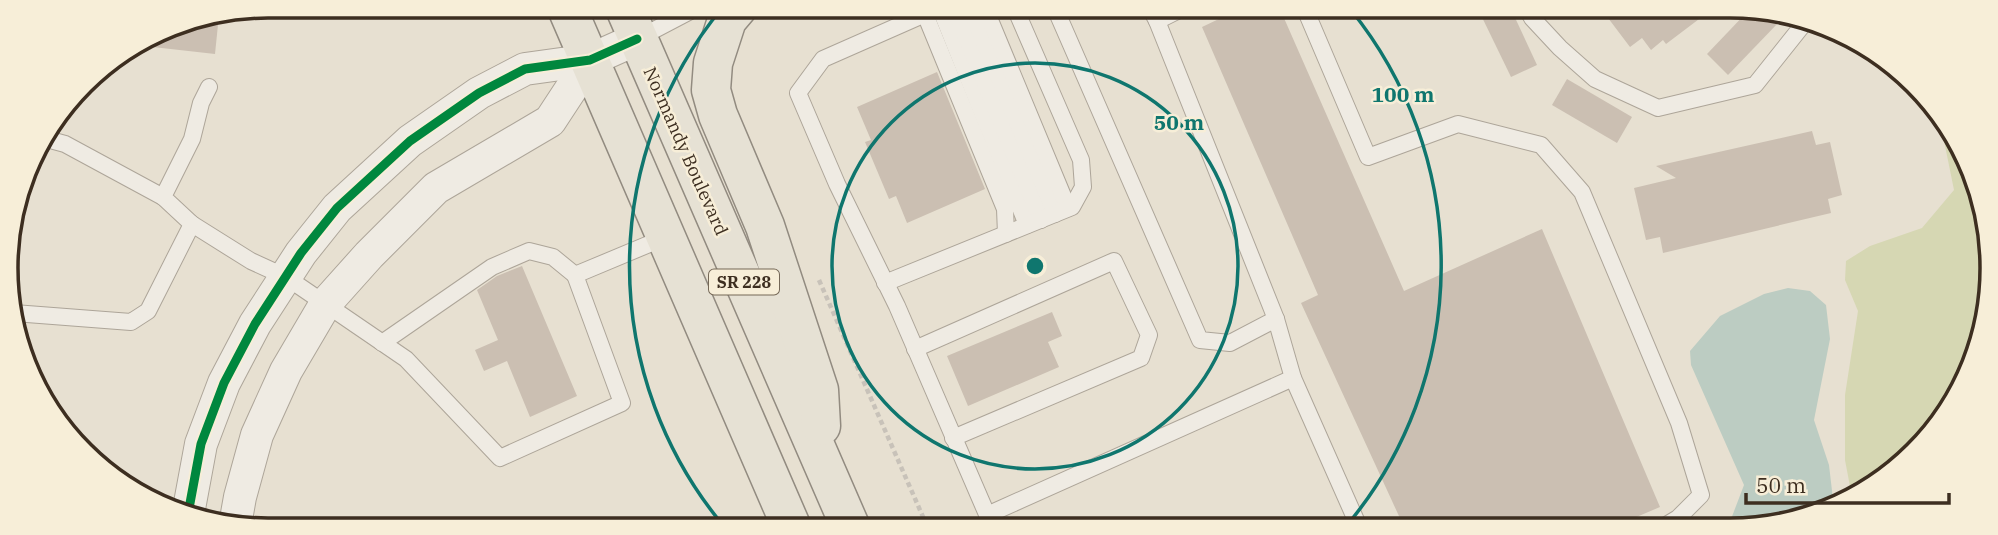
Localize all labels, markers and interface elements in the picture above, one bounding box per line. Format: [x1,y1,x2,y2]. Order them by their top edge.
street label: Normandy Boulevard [639,63,733,239]
text: 100 m [1371,80,1435,108]
text: 50 m [1154,108,1204,136]
centre of rings [1023,254,1047,278]
road number: SR 228 [709,270,779,294]
scale bar [1746,462,1949,506]
text: 50 m [1756,471,1806,499]

